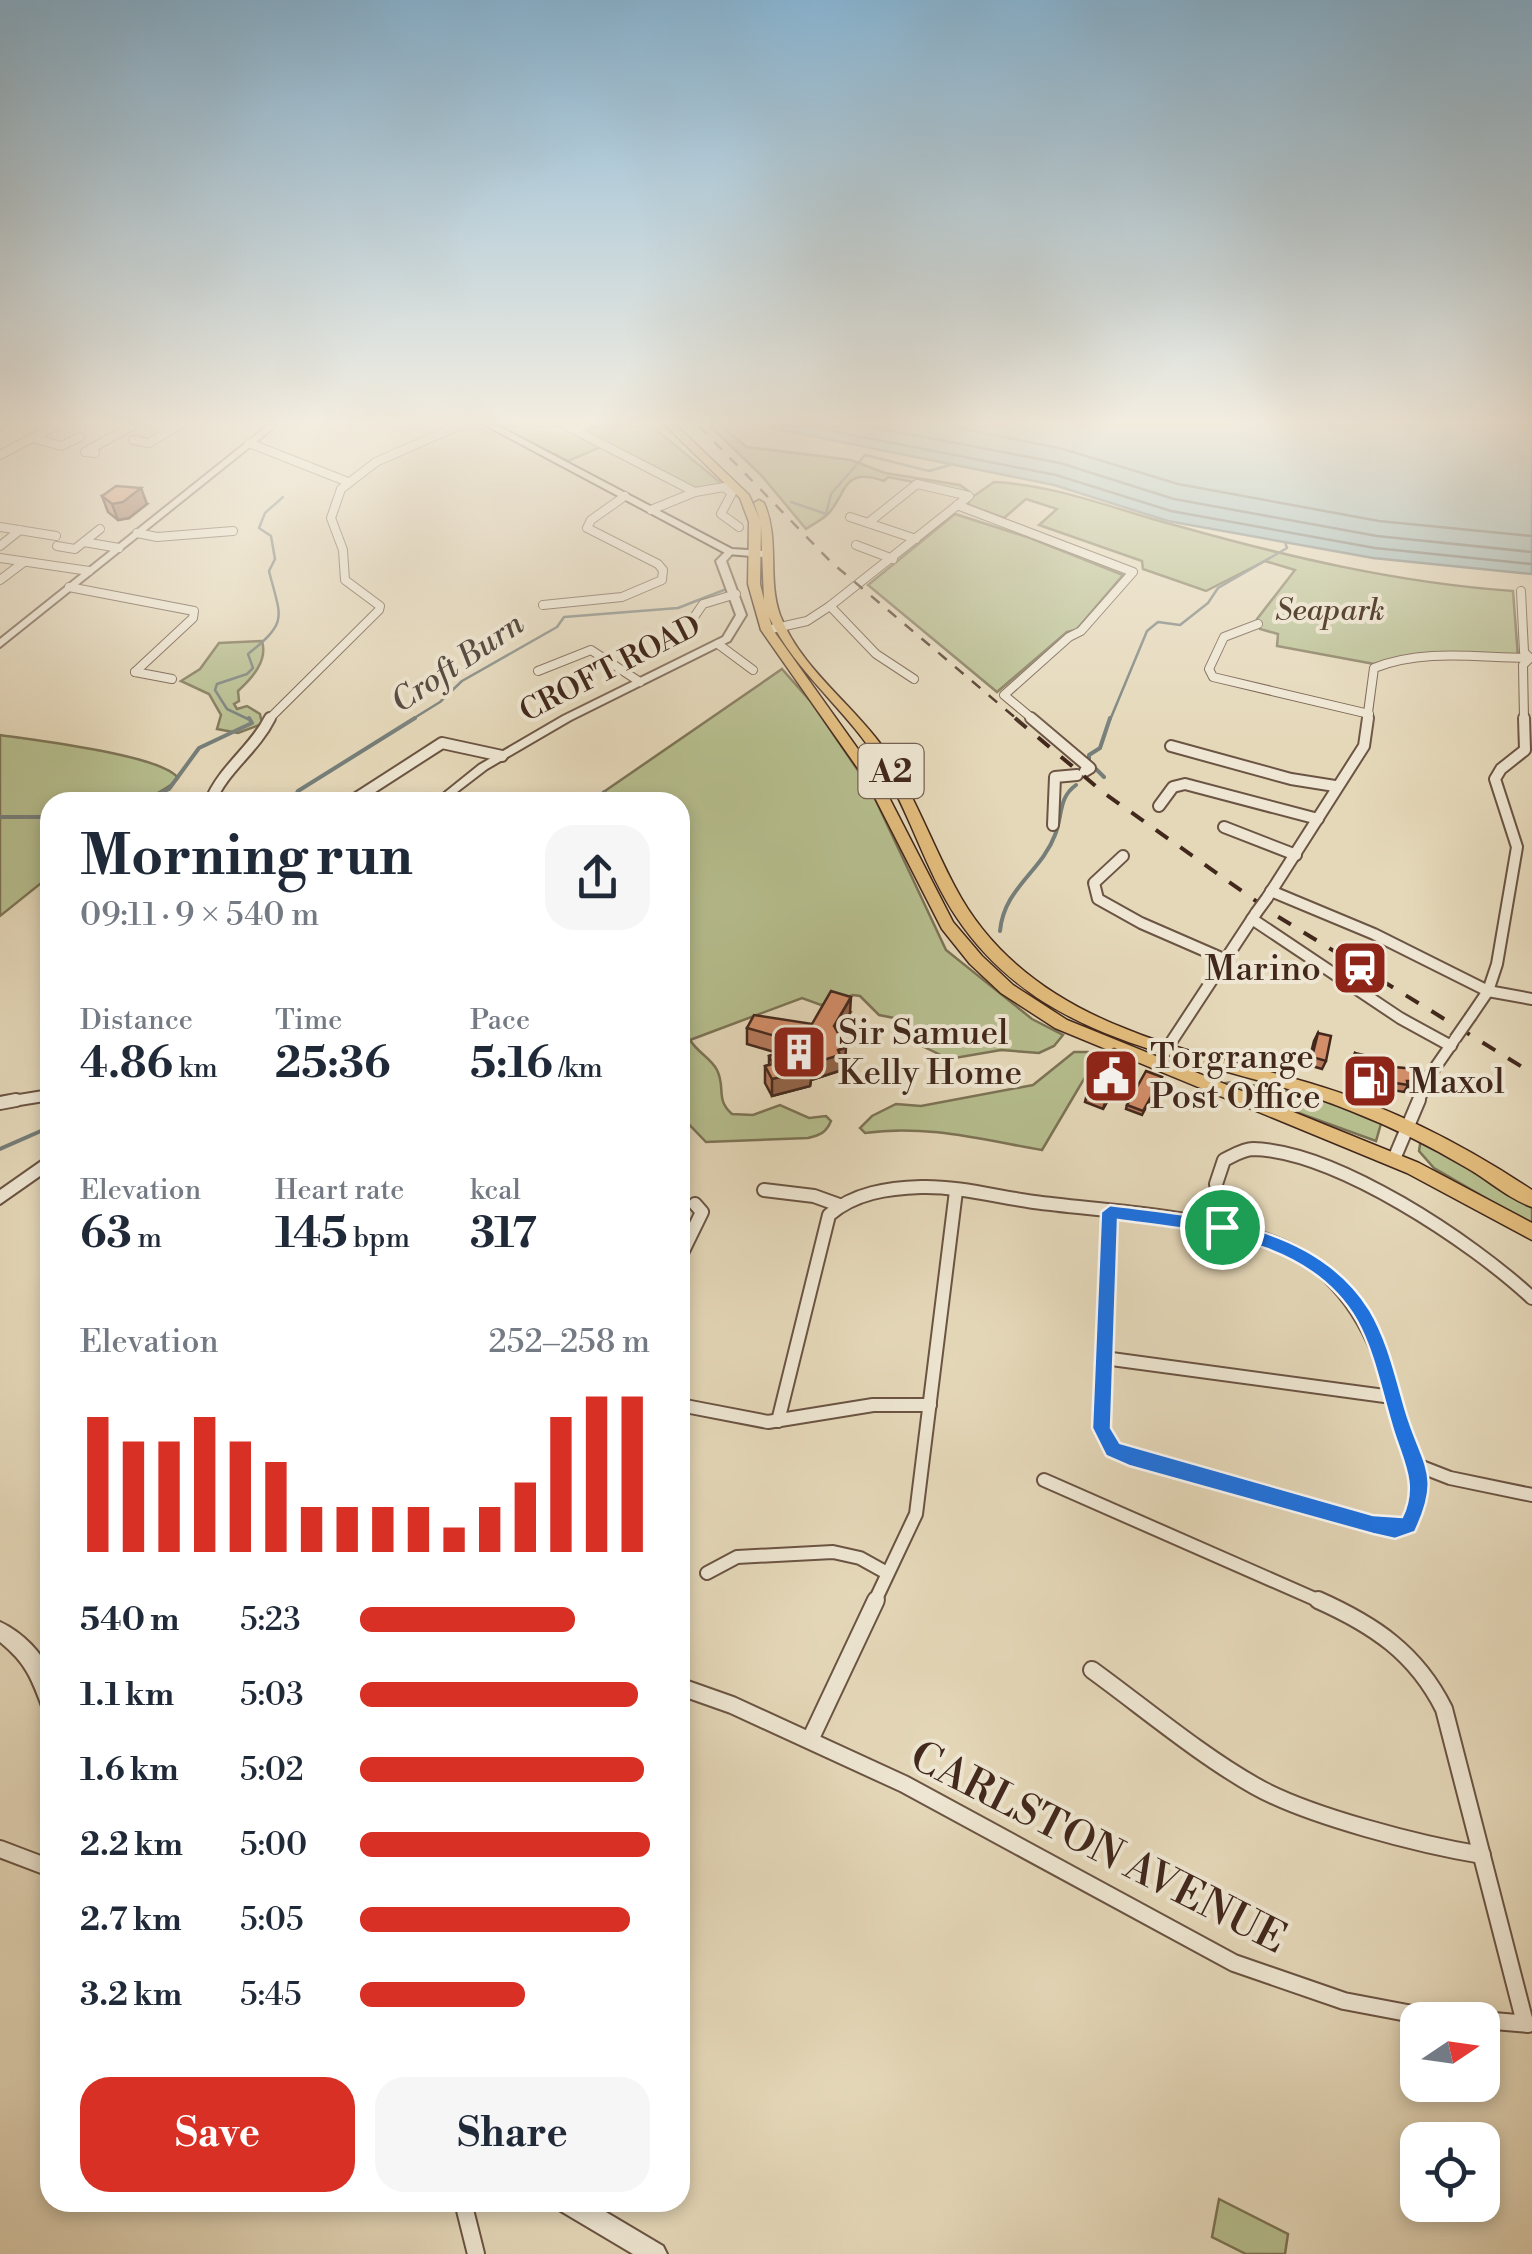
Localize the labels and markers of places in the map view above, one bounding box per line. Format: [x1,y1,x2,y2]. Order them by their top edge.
station icon: Marino [1330,938,1390,998]
place label: Marino [1204,948,1321,991]
place label: Sir Samuel Kelly Home [838,1012,1022,1095]
building icon: Sir Samuel Kelly Home [769,1022,829,1082]
place label: Torgrange Post Office [1150,1036,1321,1119]
public building icon: Torgrange Post Office [1081,1046,1141,1106]
fuel station icon: Maxol [1340,1051,1400,1111]
place label: Maxol [1409,1061,1505,1104]
pin [1180,1185,1265,1270]

